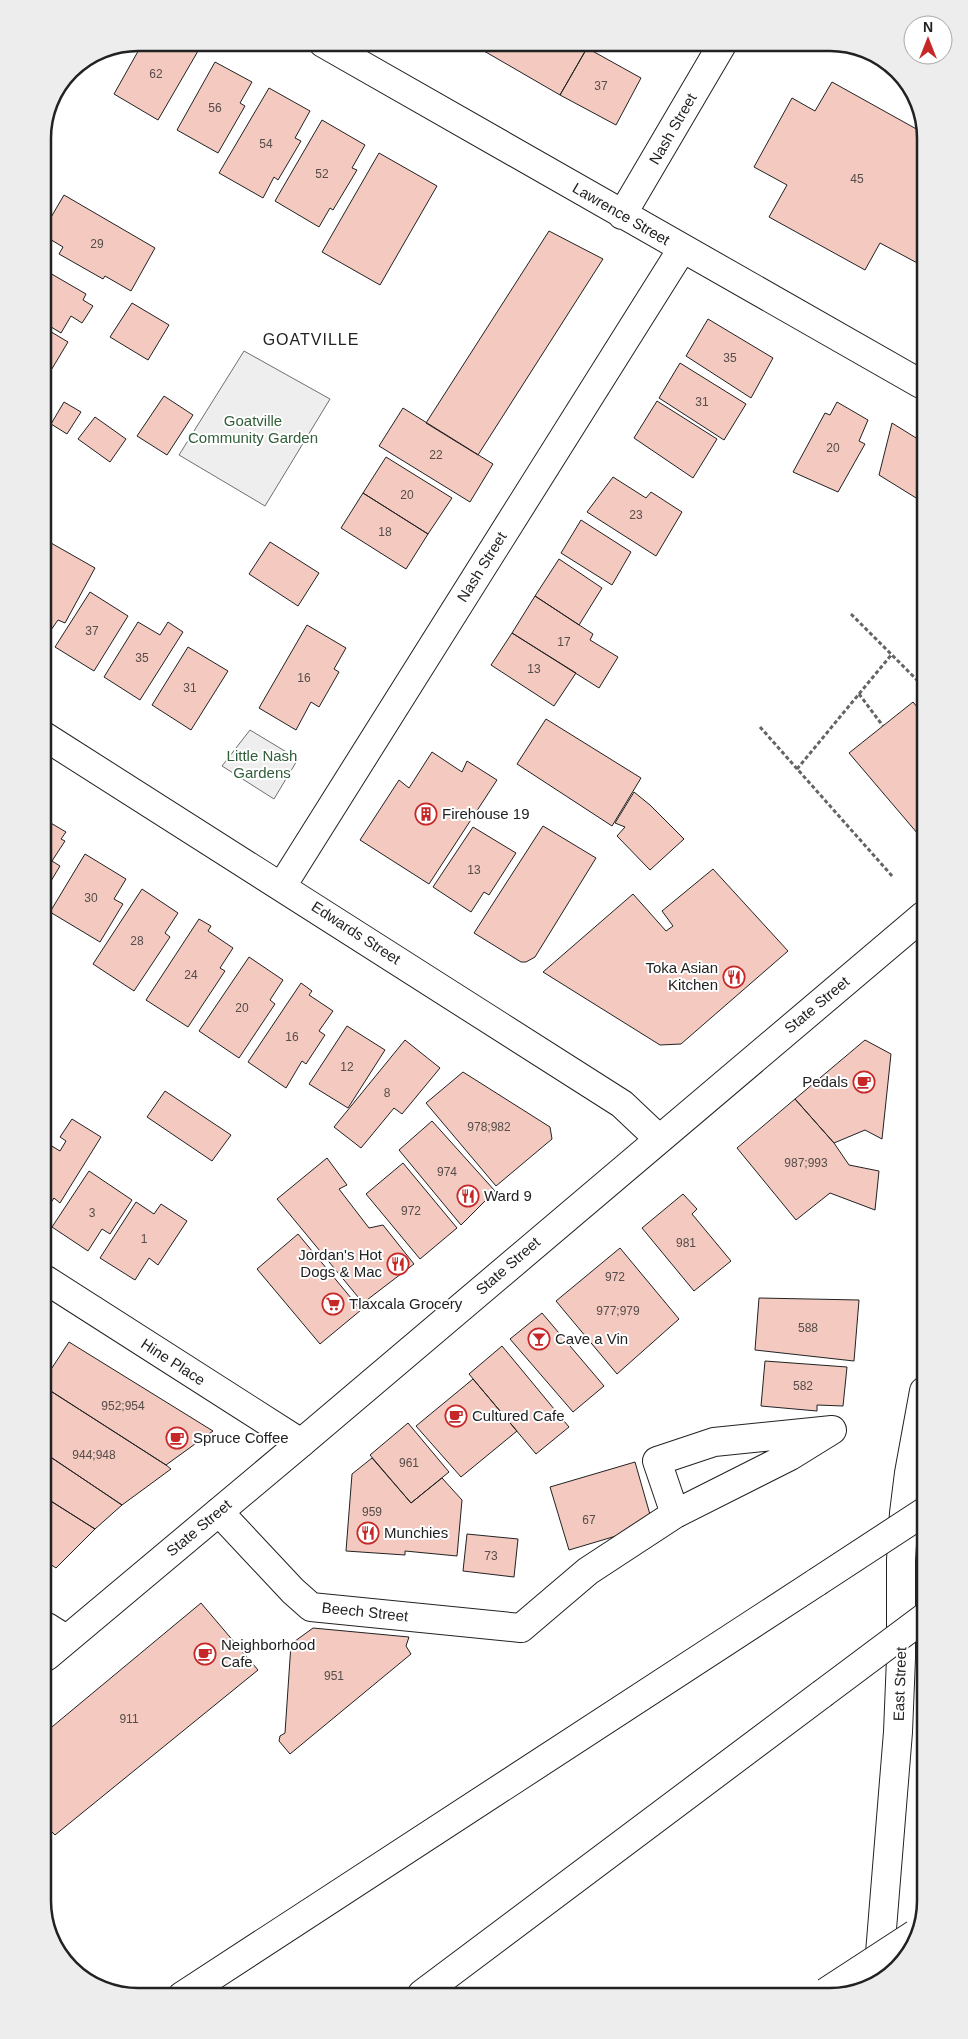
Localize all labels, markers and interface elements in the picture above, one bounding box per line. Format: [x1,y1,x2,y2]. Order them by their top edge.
north arrow [903,15,953,65]
text: N [923,19,933,35]
house number: 62 [149,67,163,81]
house number: 37 [594,79,608,93]
street label: Nash Street [645,89,700,167]
house number: 56 [208,101,222,115]
house number: 54 [259,137,273,151]
house number: 52 [315,167,329,181]
house number: 45 [850,172,864,186]
street label: Lawrence Street [570,179,674,249]
house number: 29 [90,237,104,251]
district label: GOATVILLE [263,331,359,348]
house number: 35 [723,351,737,365]
house number: 31 [695,395,709,409]
park label: Goatville Community Garden [188,412,318,446]
house number: 20 [826,441,840,455]
house number: 22 [429,448,443,462]
house number: 20 [400,488,414,502]
house number: 23 [629,508,643,522]
house number: 18 [378,525,392,539]
street label: Nash Street [453,528,510,605]
house number: 37 [85,624,99,638]
house number: 17 [557,635,571,649]
house number: 35 [135,651,149,665]
house number: 13 [527,662,541,676]
house number: 16 [297,671,311,685]
house number: 31 [183,681,197,695]
park label: Little Nash Gardens [227,747,297,781]
building icon: Firehouse 19 [414,802,438,826]
place label: Firehouse 19 [442,805,530,822]
house number: 13 [467,863,481,877]
house number: 30 [84,891,98,905]
street label: Edwards Street [309,898,405,968]
house number: 28 [130,934,144,948]
place label: Toka Asian Kitchen [645,959,718,993]
restaurant icon: Toka Asian Kitchen [722,965,746,989]
house number: 24 [184,968,198,982]
street label: State Street [781,972,853,1037]
house number: 20 [235,1001,249,1015]
house number: 16 [285,1030,299,1044]
house number: 12 [340,1060,354,1074]
cafe icon: Pedals [852,1070,876,1094]
place label: Pedals [802,1073,848,1090]
house number: 8 [384,1086,391,1100]
house number: 978;982 [467,1120,511,1134]
house number: 987;993 [784,1156,828,1170]
house number: 974 [437,1165,457,1179]
restaurant icon: Ward 9 [456,1184,480,1208]
place label: Ward 9 [484,1187,532,1204]
house number: 972 [401,1204,421,1218]
house number: 3 [89,1206,96,1220]
house number: 1 [141,1232,148,1246]
street label: State Street [472,1233,544,1298]
house number: 981 [676,1236,696,1250]
place label: Jordan's Hot Dogs & Mac [298,1246,383,1280]
restaurant icon: Jordan's Hot Dogs & Mac [386,1252,410,1276]
house number: 972 [605,1270,625,1284]
supermarket icon: Tlaxcala Grocery [321,1292,345,1316]
place label: Tlaxcala Grocery [349,1295,463,1312]
house number: 977;979 [596,1304,640,1318]
house number: 588 [798,1321,818,1335]
bar icon: Cave a Vin [527,1327,551,1351]
place label: Cave a Vin [555,1330,628,1347]
street label: Hine Place [138,1335,208,1388]
house number: 582 [793,1379,813,1393]
house number: 952;954 [101,1399,145,1413]
cafe icon: Cultured Cafe [444,1404,468,1428]
place label: Cultured Cafe [472,1407,565,1424]
cafe icon: Spruce Coffee [165,1426,189,1450]
place label: Spruce Coffee [193,1429,289,1446]
house number: 944;948 [72,1448,116,1462]
house number: 961 [399,1456,419,1470]
street label: State Street [163,1495,235,1560]
house number: 959 [362,1505,382,1519]
house number: 67 [582,1513,596,1527]
restaurant icon: Munchies [356,1521,380,1545]
place label: Munchies [384,1524,448,1541]
house number: 73 [484,1549,498,1563]
street label: Beech Street [321,1599,410,1625]
place label: Neighborhood Cafe [221,1636,315,1670]
cafe icon: Neighborhood Cafe [193,1642,217,1666]
street label: East Street [890,1646,909,1721]
house number: 951 [324,1669,344,1683]
house number: 911 [119,1712,139,1726]

